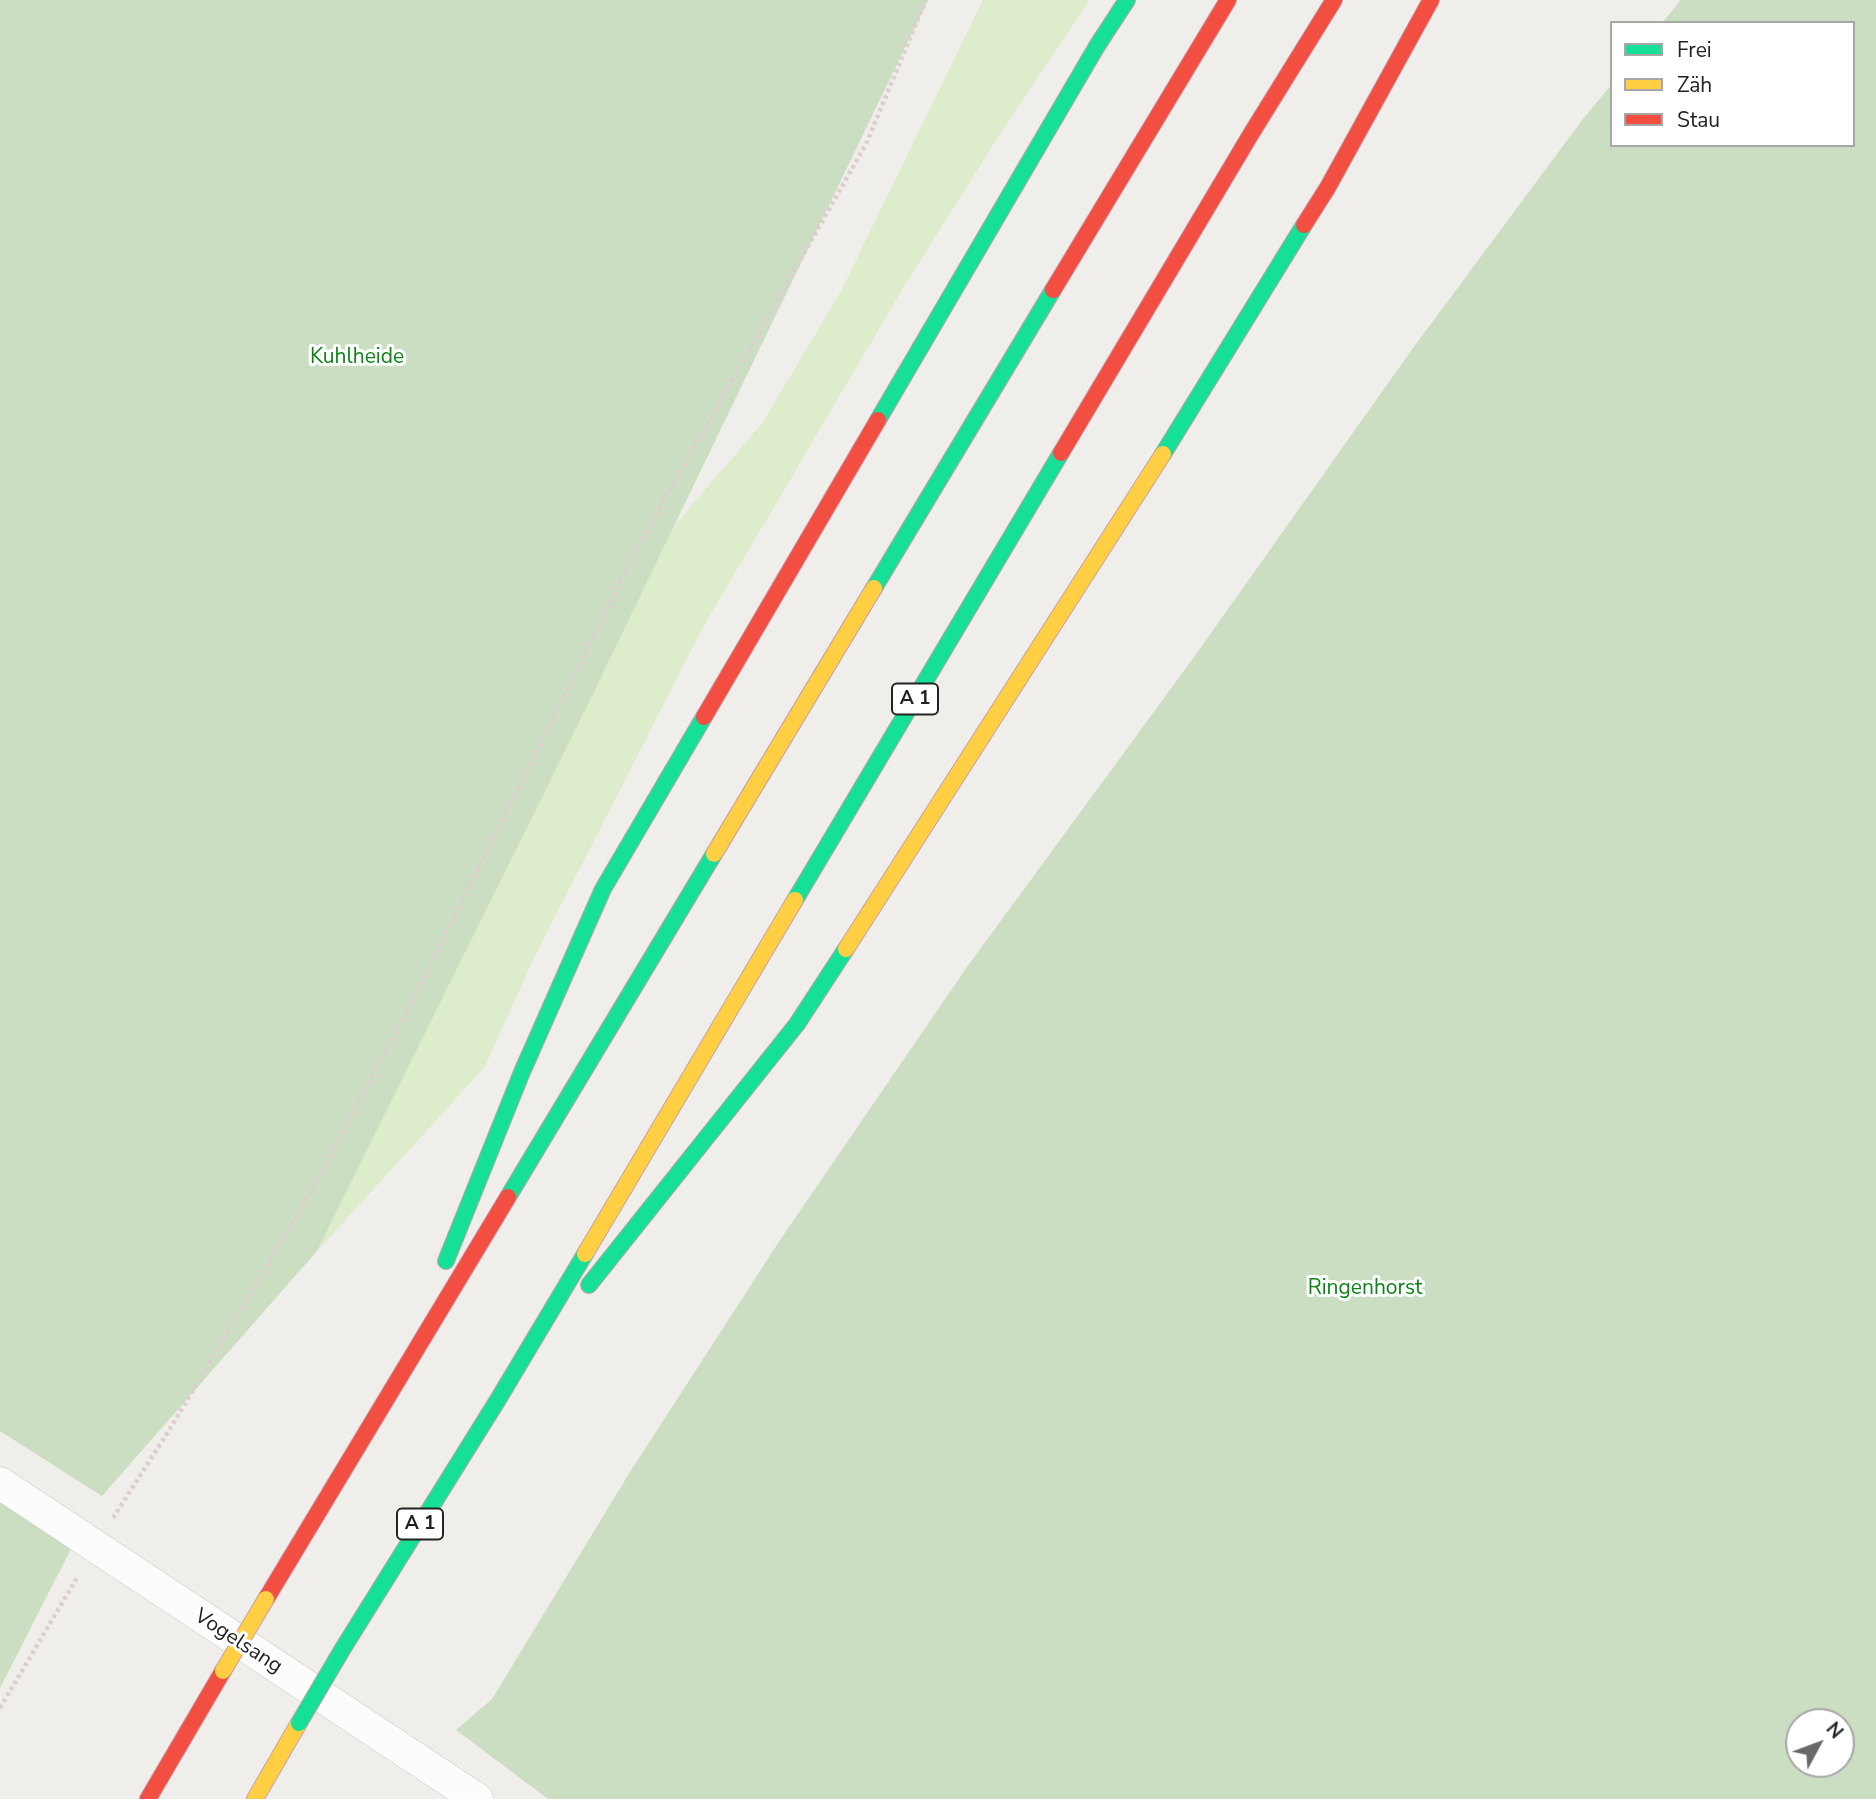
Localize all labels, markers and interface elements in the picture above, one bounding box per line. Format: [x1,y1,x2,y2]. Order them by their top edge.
legend [1610,21,1855,147]
text: Frei [1677,36,1712,64]
text: Zäh [1677,71,1712,99]
text: Stau [1677,106,1720,134]
park label: Kuhlheide [310,345,404,371]
road number: A 1 [892,684,938,714]
park label: Ringenhorst [1308,1276,1422,1302]
road number: A 1 [397,1508,443,1540]
street label: Vogelsang [189,1604,287,1680]
north arrow [1785,1708,1855,1778]
text: N [1820,1717,1849,1744]

